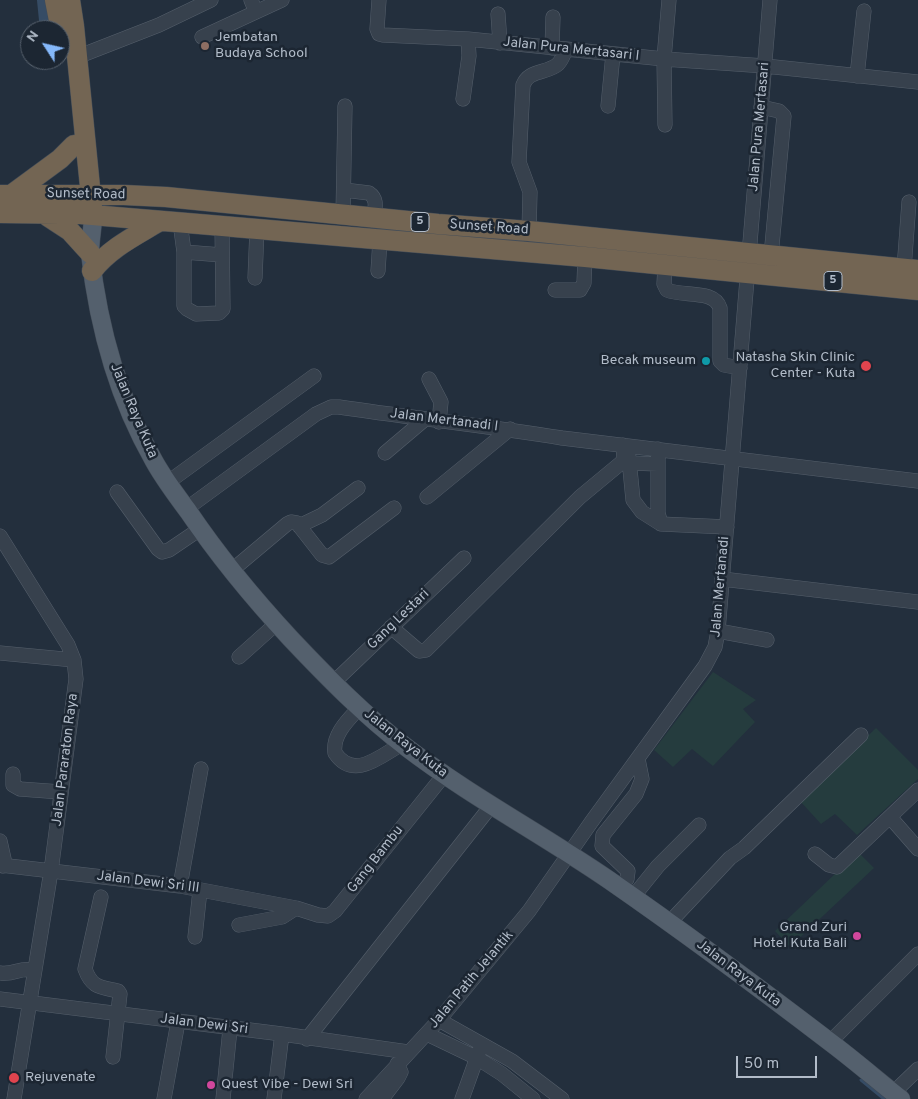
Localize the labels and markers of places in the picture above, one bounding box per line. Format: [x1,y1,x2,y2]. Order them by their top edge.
place label: Jembatan Budaya School [215,30,308,62]
marker: Jembatan Budaya School [199,40,211,52]
place label: Natasha Skin Clinic Center - Kuta [735,350,855,382]
place label: Becak museum [600,353,696,369]
marker: Becak museum [700,355,712,367]
marker: Natasha Skin Clinic Center - Kuta [859,359,873,373]
place label: Grand Zuri Hotel Kuta Bali [753,920,847,952]
marker: Grand Zuri Hotel Kuta Bali [851,930,863,942]
place label: Rejuvenate [25,1070,96,1086]
marker: Rejuvenate [7,1071,21,1085]
place label: Quest Vibe - Dewi Sri [221,1077,353,1093]
marker: Quest Vibe - Dewi Sri [205,1079,217,1091]

